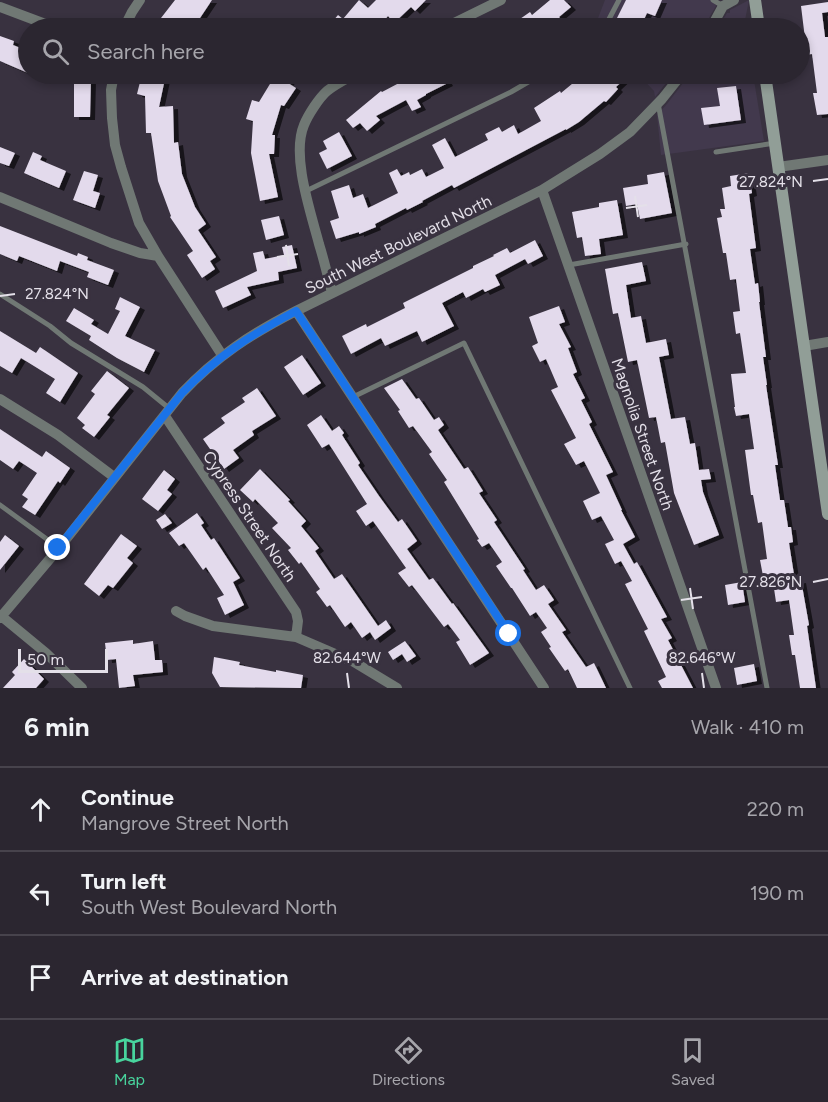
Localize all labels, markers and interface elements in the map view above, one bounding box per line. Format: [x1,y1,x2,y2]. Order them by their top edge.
search box [18,18,810,84]
icon: search [39,35,72,68]
text: Search here [87,38,205,65]
text: 27.824°N [739,173,803,191]
street label: South West Boulevard North [302,191,495,298]
text: 27.824°N [25,285,89,303]
street label: Magnolia Street North [608,356,677,513]
street label: Cypress Street North [199,447,300,585]
route end [44,534,70,560]
text: 27.826°N [740,573,802,591]
route start [495,620,521,646]
scale bar [18,646,108,674]
text: 82.644°W [313,649,381,667]
text: 82.646°W [669,649,736,667]
text: 50 m [27,650,64,669]
text: 6 min [24,711,90,743]
text: Walk · 410 m [691,715,804,739]
text: Continue [81,784,174,811]
icon: ahead [24,793,57,826]
text: 220 m [747,797,804,821]
text: Mangrove Street North [81,811,289,835]
text: Turn left [81,868,167,895]
icon: left [24,877,57,910]
text: 190 m [750,881,804,905]
text: South West Boulevard North [81,895,337,919]
icon: arrive [24,961,57,994]
text: Arrive at destination [81,964,289,991]
tab: Map [113,1034,146,1089]
tab: Directions [372,1034,445,1089]
tab: Saved [671,1034,715,1089]

